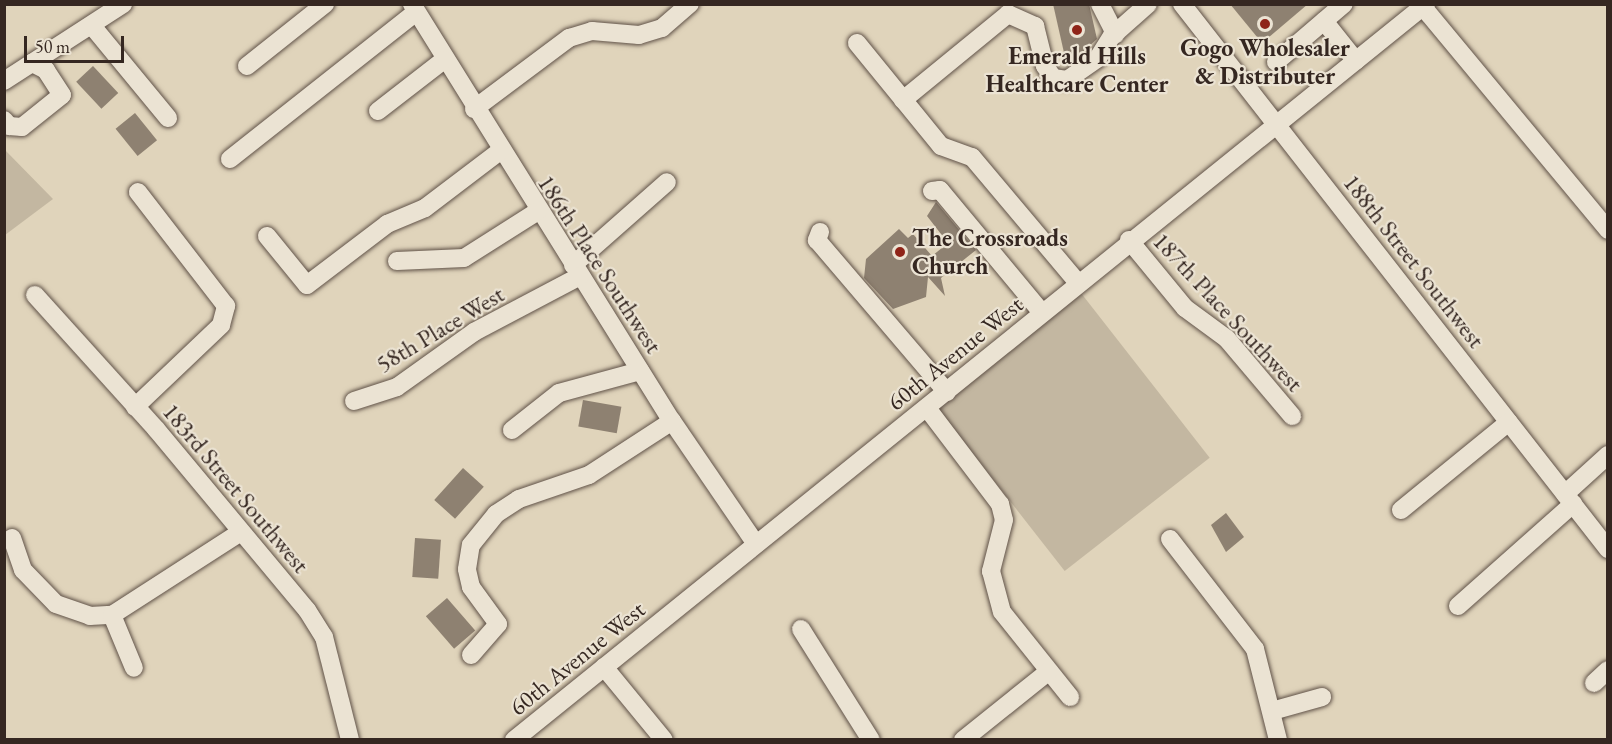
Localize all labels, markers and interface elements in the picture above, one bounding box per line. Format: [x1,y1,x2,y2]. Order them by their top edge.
marker: Gogo Wholesaler & Distributer [1258,17,1272,31]
marker: Emerald Hills Healthcare Center [1068,21,1086,39]
scale bar [27,24,128,62]
place label: Gogo Wholesaler & Distributer [1180,34,1350,90]
text: 50 m [35,35,70,58]
place label: Emerald Hills Healthcare Center [985,42,1169,98]
street label: 186th Place Southwest [532,169,668,359]
street label: 188th Street Southwest [1337,169,1491,353]
place label: The Crossroads Church [912,224,1068,280]
street label: 187th Place Southwest [1147,227,1309,397]
marker: The Crossroads Church [893,245,907,259]
street label: 58th Place West [371,280,509,378]
street label: 60th Avenue West [882,290,1028,416]
street label: 183rd Street Southwest [157,397,315,579]
street label: 60th Avenue West [504,595,650,721]

